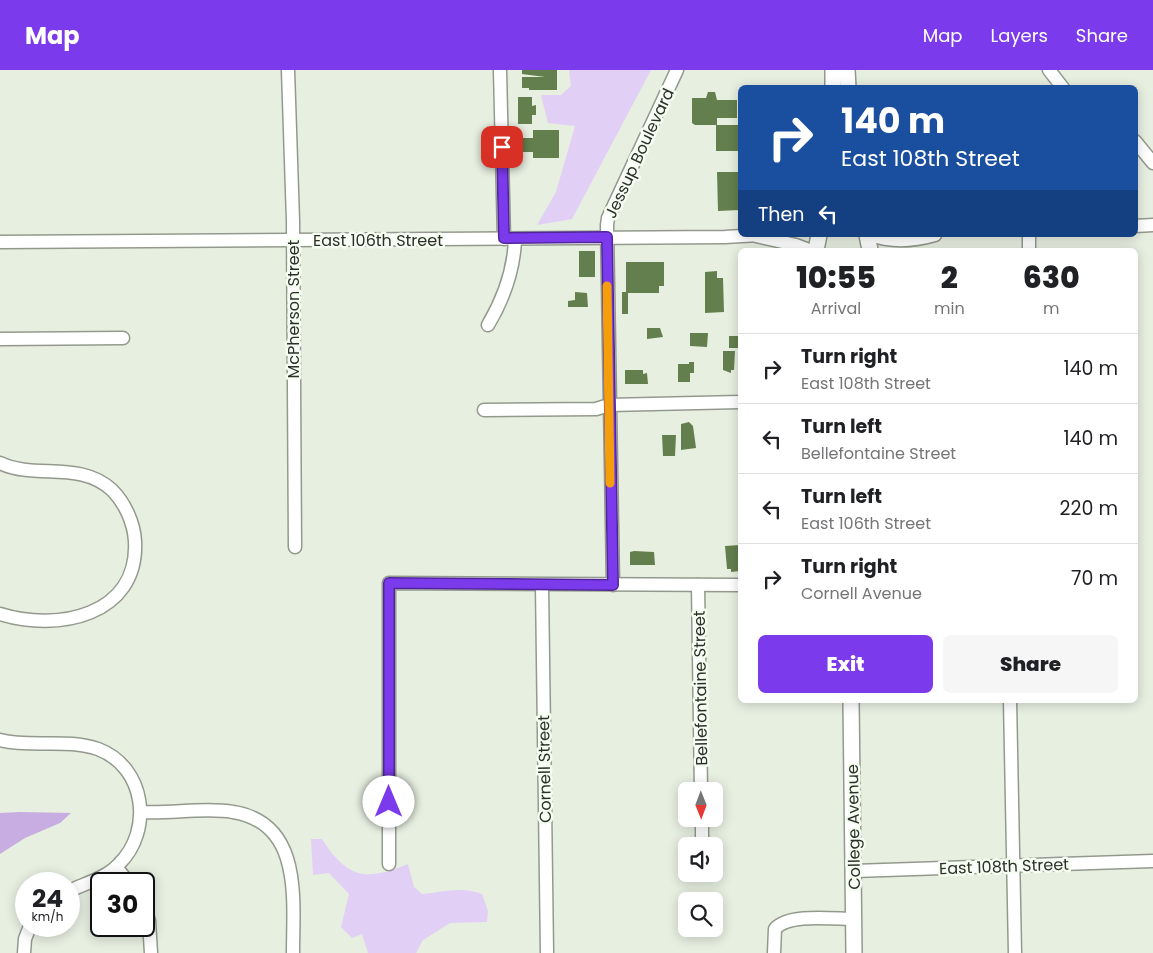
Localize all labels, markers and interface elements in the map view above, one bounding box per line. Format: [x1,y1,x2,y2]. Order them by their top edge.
text: Map [25,19,80,52]
text: Map [923,23,963,48]
text: Layers [991,23,1048,48]
text: Share [1076,23,1128,48]
street label: Jessup Boulevard [599,84,680,222]
text: 140 m [841,96,945,145]
icon: right [758,105,823,170]
pin [481,126,523,168]
icon: arrive [488,133,516,161]
text: East 108th Street [841,143,1020,174]
icon: left [814,200,842,228]
text: Then [758,201,804,228]
street label: East 106th Street [313,229,443,252]
street label: McPherson Street [282,239,305,378]
text: 10:55 [796,256,876,299]
text: 2 [941,256,958,299]
text: 630 [1023,256,1080,299]
text: Arrival [811,297,861,320]
text: min [934,297,965,320]
text: m [1043,297,1060,320]
text: Turn right [801,343,897,370]
icon: right [758,355,786,383]
text: 140 m [1063,355,1118,382]
text: East 108th Street [801,372,931,395]
text: Turn left [801,413,882,440]
icon: left [758,425,786,453]
text: 140 m [1063,425,1118,452]
text: Bellefontaine Street [801,442,956,465]
text: Turn left [801,483,882,510]
icon: left [758,495,786,523]
text: 220 m [1060,495,1118,522]
text: East 106th Street [801,512,931,535]
text: Turn right [801,553,897,580]
icon: right [758,565,786,593]
text: 70 m [1071,565,1118,592]
text: Cornell Avenue [801,582,922,605]
street label: Bellefontaine Street [688,610,713,766]
button: Exit [758,635,933,693]
button: Share [943,635,1118,693]
street label: Cornell Street [532,715,557,823]
street label: College Avenue [841,764,866,890]
position arrow [362,775,414,827]
north arrow [678,782,722,828]
map controls [678,782,723,937]
button: sound [678,837,723,882]
street label: East 108th Street [939,853,1070,880]
speed limit sign: 30 [90,872,155,937]
text: 24 [32,881,63,916]
button: search [678,892,723,937]
text: km/h [32,908,63,925]

